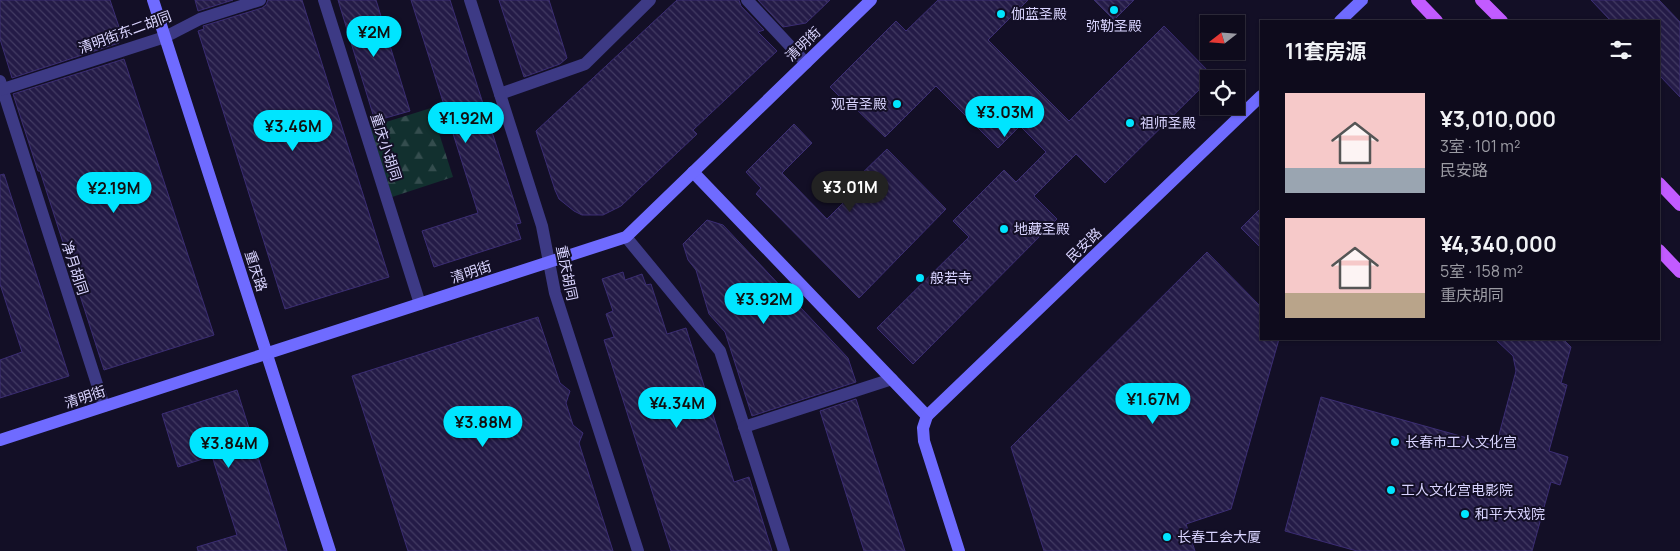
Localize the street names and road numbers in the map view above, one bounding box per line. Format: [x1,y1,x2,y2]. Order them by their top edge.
street label: 清明街东二胡同 [76,6,174,57]
street label: 清明街 [781,22,824,65]
street label: 重庆小胡同 [367,111,406,183]
street label: 民安路 [1062,223,1105,266]
street label: 净月胡同 [58,238,93,297]
street label: 重庆胡同 [552,244,583,302]
street label: 重庆路 [241,248,272,294]
street label: 清明街 [448,256,494,287]
street label: 清明街 [62,381,108,412]

